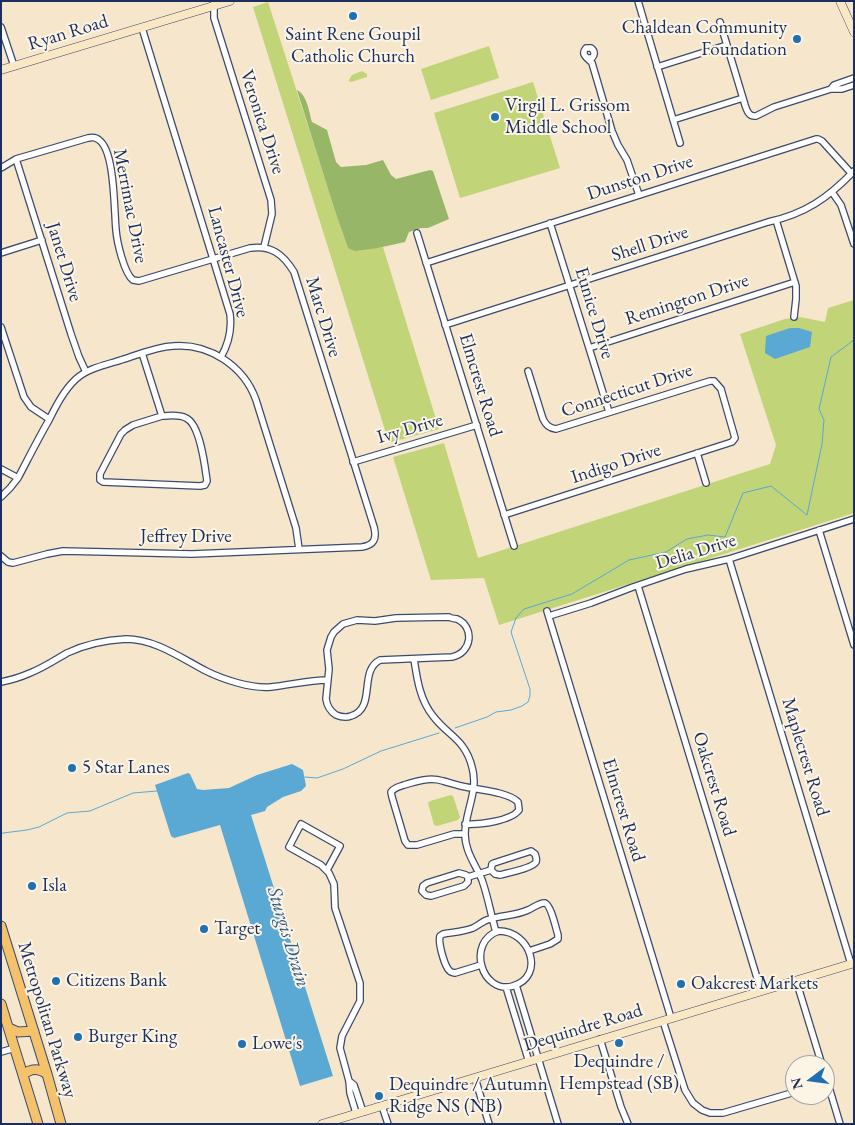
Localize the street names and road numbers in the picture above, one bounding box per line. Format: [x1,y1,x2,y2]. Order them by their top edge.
street label: Ryan Road [25,10,111,56]
street label: Veronica Drive [234,67,290,177]
street label: Merrimac Drive [108,147,152,265]
street label: Dunston Drive [584,150,696,206]
street label: Lancaster Drive [202,204,254,320]
street label: Janet Drive [41,220,87,304]
street label: Shell Drive [609,221,691,267]
street label: Eunice Drive [569,264,619,362]
street label: Remington Drive [622,269,752,331]
street label: Marc Drive [300,274,346,360]
street label: Elmcrest Road [453,331,507,439]
street label: Connecticut Drive [559,359,695,423]
street label: Ivy Drive [374,409,446,449]
street label: Indigo Drive [568,439,664,489]
street label: Jeffrey Drive [140,526,232,548]
street label: Delia Drive [653,529,739,575]
street label: Maplecrest Road [776,695,834,819]
street label: Oakcrest Road [687,729,741,839]
street label: Elmcrest Road [596,756,650,864]
street label: Metropolitan Parkway [12,939,82,1101]
street label: Dequindre Road [521,999,645,1057]

